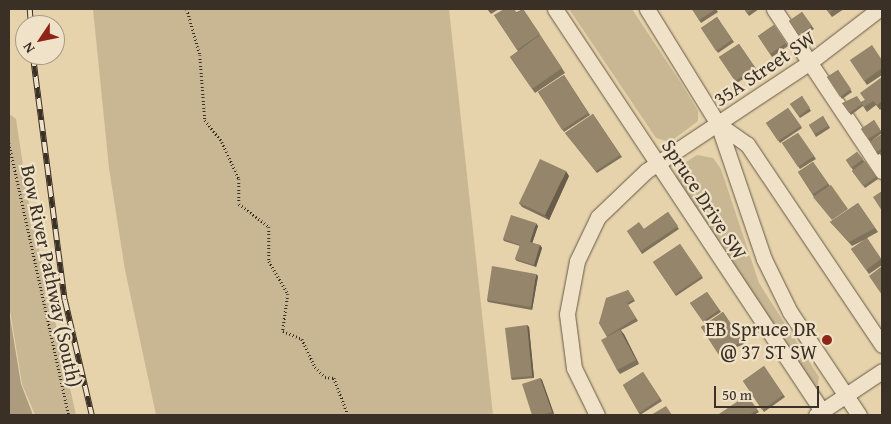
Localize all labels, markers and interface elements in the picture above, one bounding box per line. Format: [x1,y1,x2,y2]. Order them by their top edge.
north arrow [15,15,65,65]
street label: 35A Street SW [709,25,819,111]
text: N [17,38,39,57]
street label: Spruce Drive SW [657,134,753,264]
street label: Bow River Pathway (South) [17,163,87,389]
place label: EB Spruce DR @ 37 ST SW [705,316,817,363]
marker: EB Spruce DR @ 37 ST SW [821,334,833,346]
scale bar [716,376,821,408]
text: 50 m [722,384,752,405]

